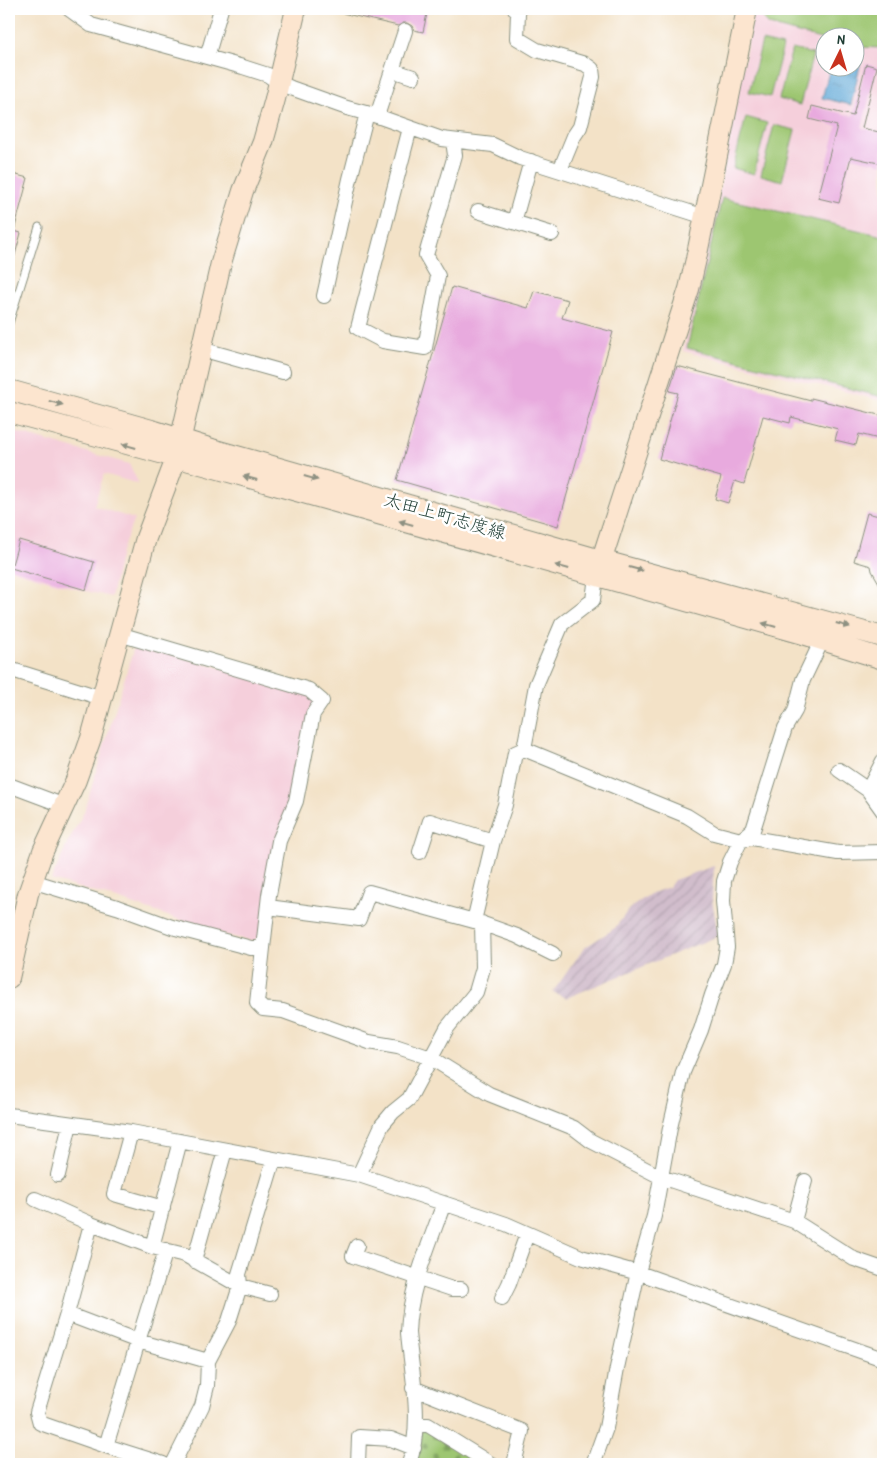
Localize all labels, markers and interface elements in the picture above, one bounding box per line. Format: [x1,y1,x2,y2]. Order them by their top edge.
north arrow [814,28,864,78]
text: N [837,29,846,48]
one-way arrow [48,399,63,407]
one-way arrow [122,441,137,449]
one-way arrow [242,474,257,482]
one-way arrow [303,474,318,482]
street label: 太田上町志度線 [381,486,509,545]
one-way arrow [399,518,414,526]
one-way arrow [555,562,570,570]
one-way arrow [628,566,643,574]
one-way arrow [762,620,777,628]
one-way arrow [836,622,851,630]

